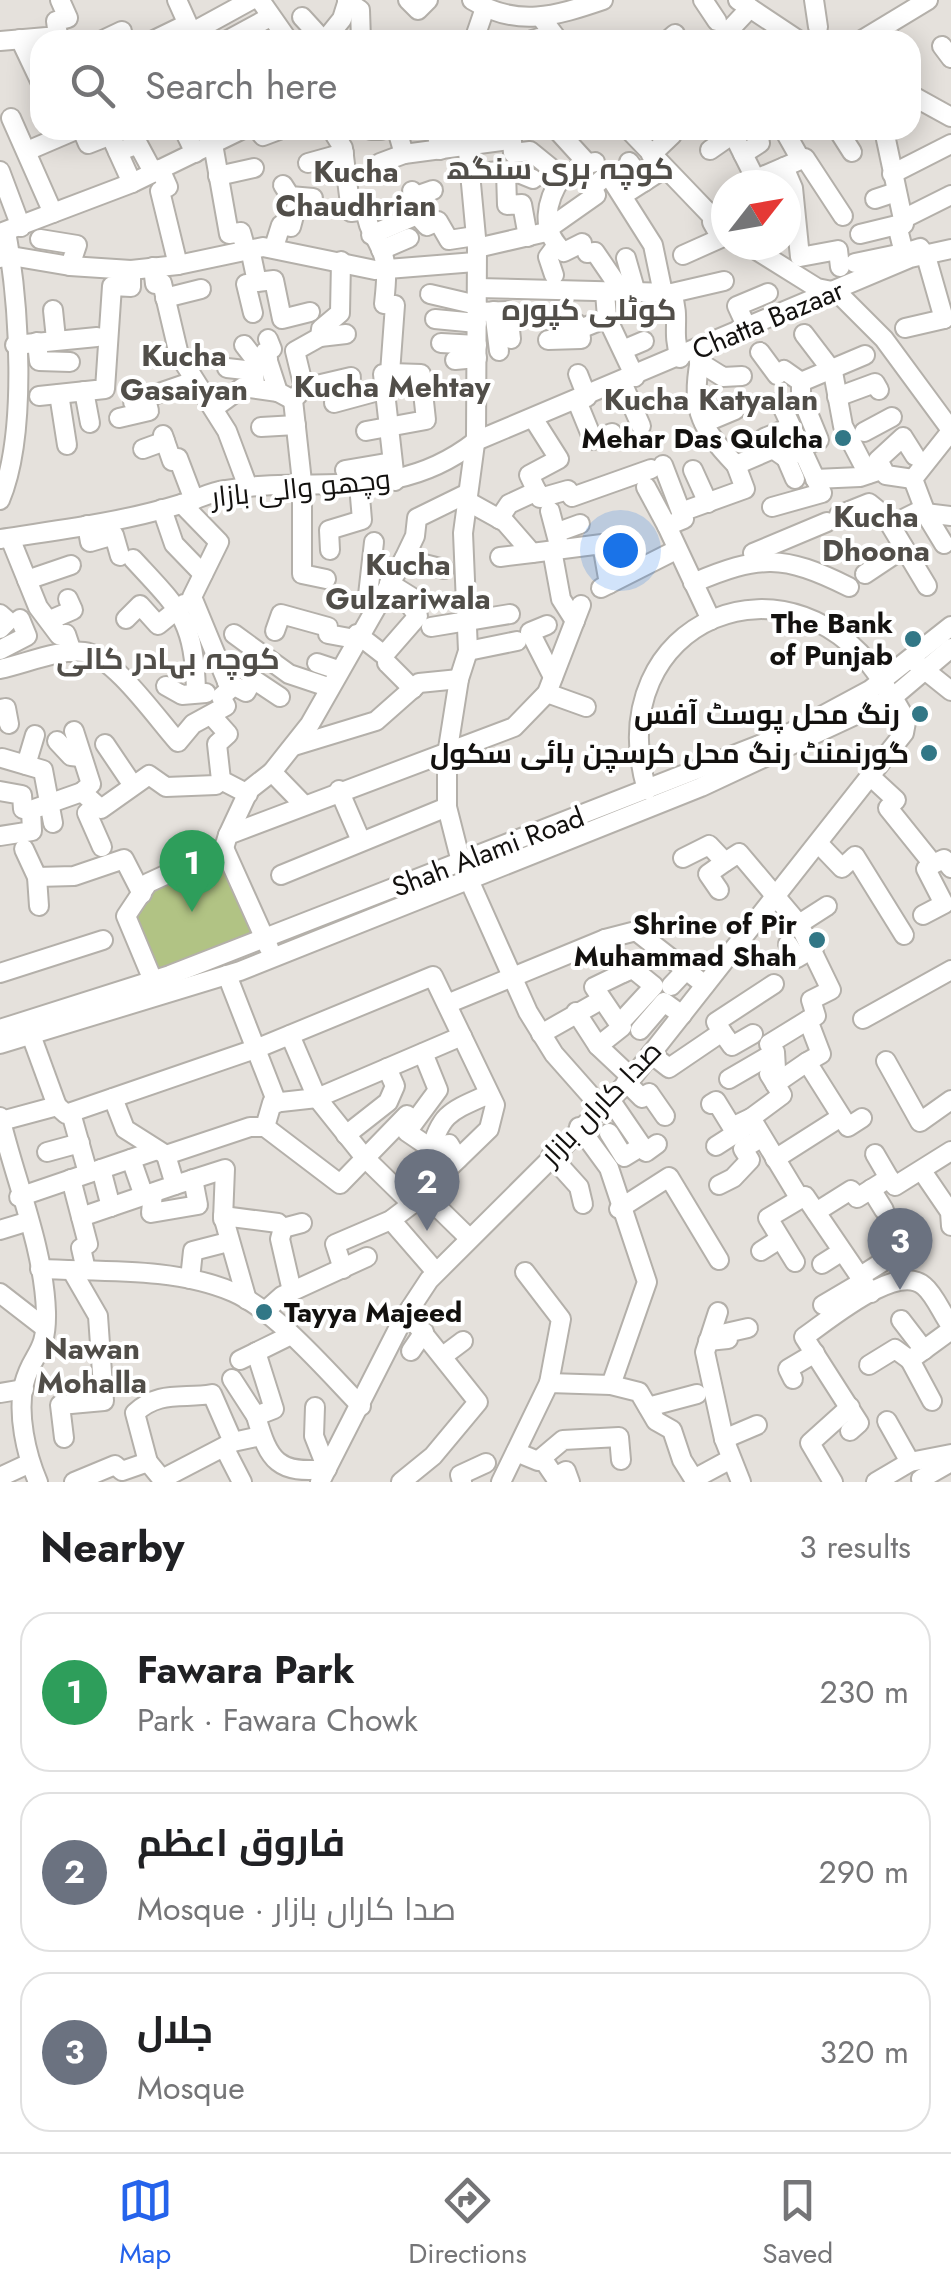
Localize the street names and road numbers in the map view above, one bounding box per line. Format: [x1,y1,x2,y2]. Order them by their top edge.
street label: Chatta Bazaar [686,269,851,370]
street label: وچھو والی بازار [207,458,393,518]
street label: Shah Alami Road [386,797,590,907]
street label: صدا کاراں بازار [529,1031,671,1176]

